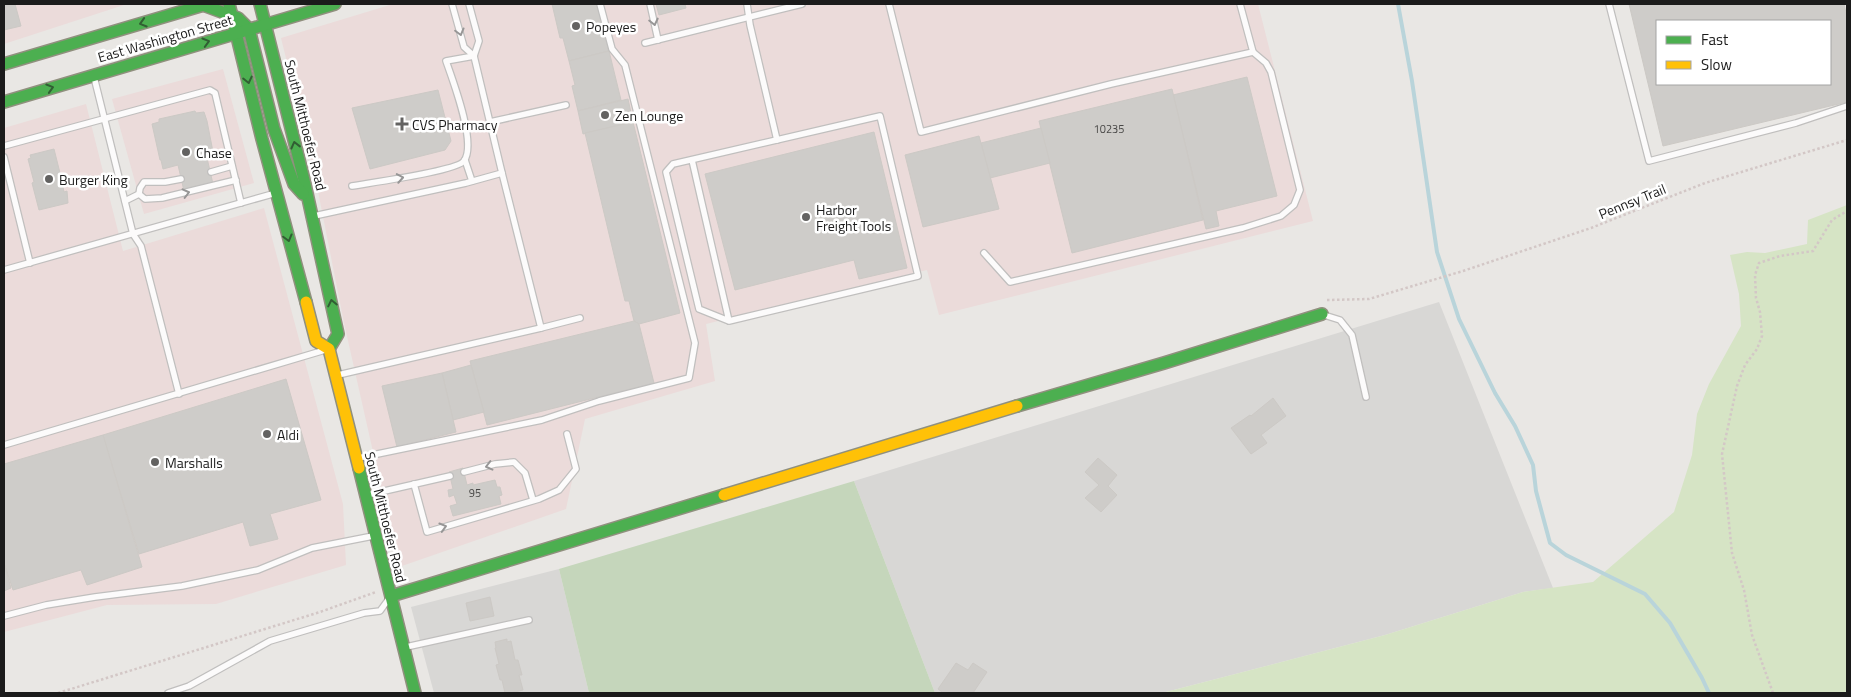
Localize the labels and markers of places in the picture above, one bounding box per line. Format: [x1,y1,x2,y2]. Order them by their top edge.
place label: Popeyes [586,16,636,37]
marker: Popeyes [570,20,582,32]
place label: Zen Lounge [615,105,683,126]
marker: Zen Lounge [599,109,611,121]
place label: CVS Pharmacy [412,114,498,135]
marker: CVS Pharmacy [396,118,408,130]
place label: Chase [196,142,232,163]
marker: Chase [180,146,192,158]
place label: Burger King [59,169,128,190]
marker: Burger King [43,173,55,185]
place label: Harbor Freight Tools [816,199,891,236]
marker: Harbor Freight Tools [800,211,812,223]
place label: Aldi [277,424,299,445]
marker: Aldi [261,428,273,440]
place label: Marshalls [165,452,223,473]
marker: Marshalls [149,456,161,468]

